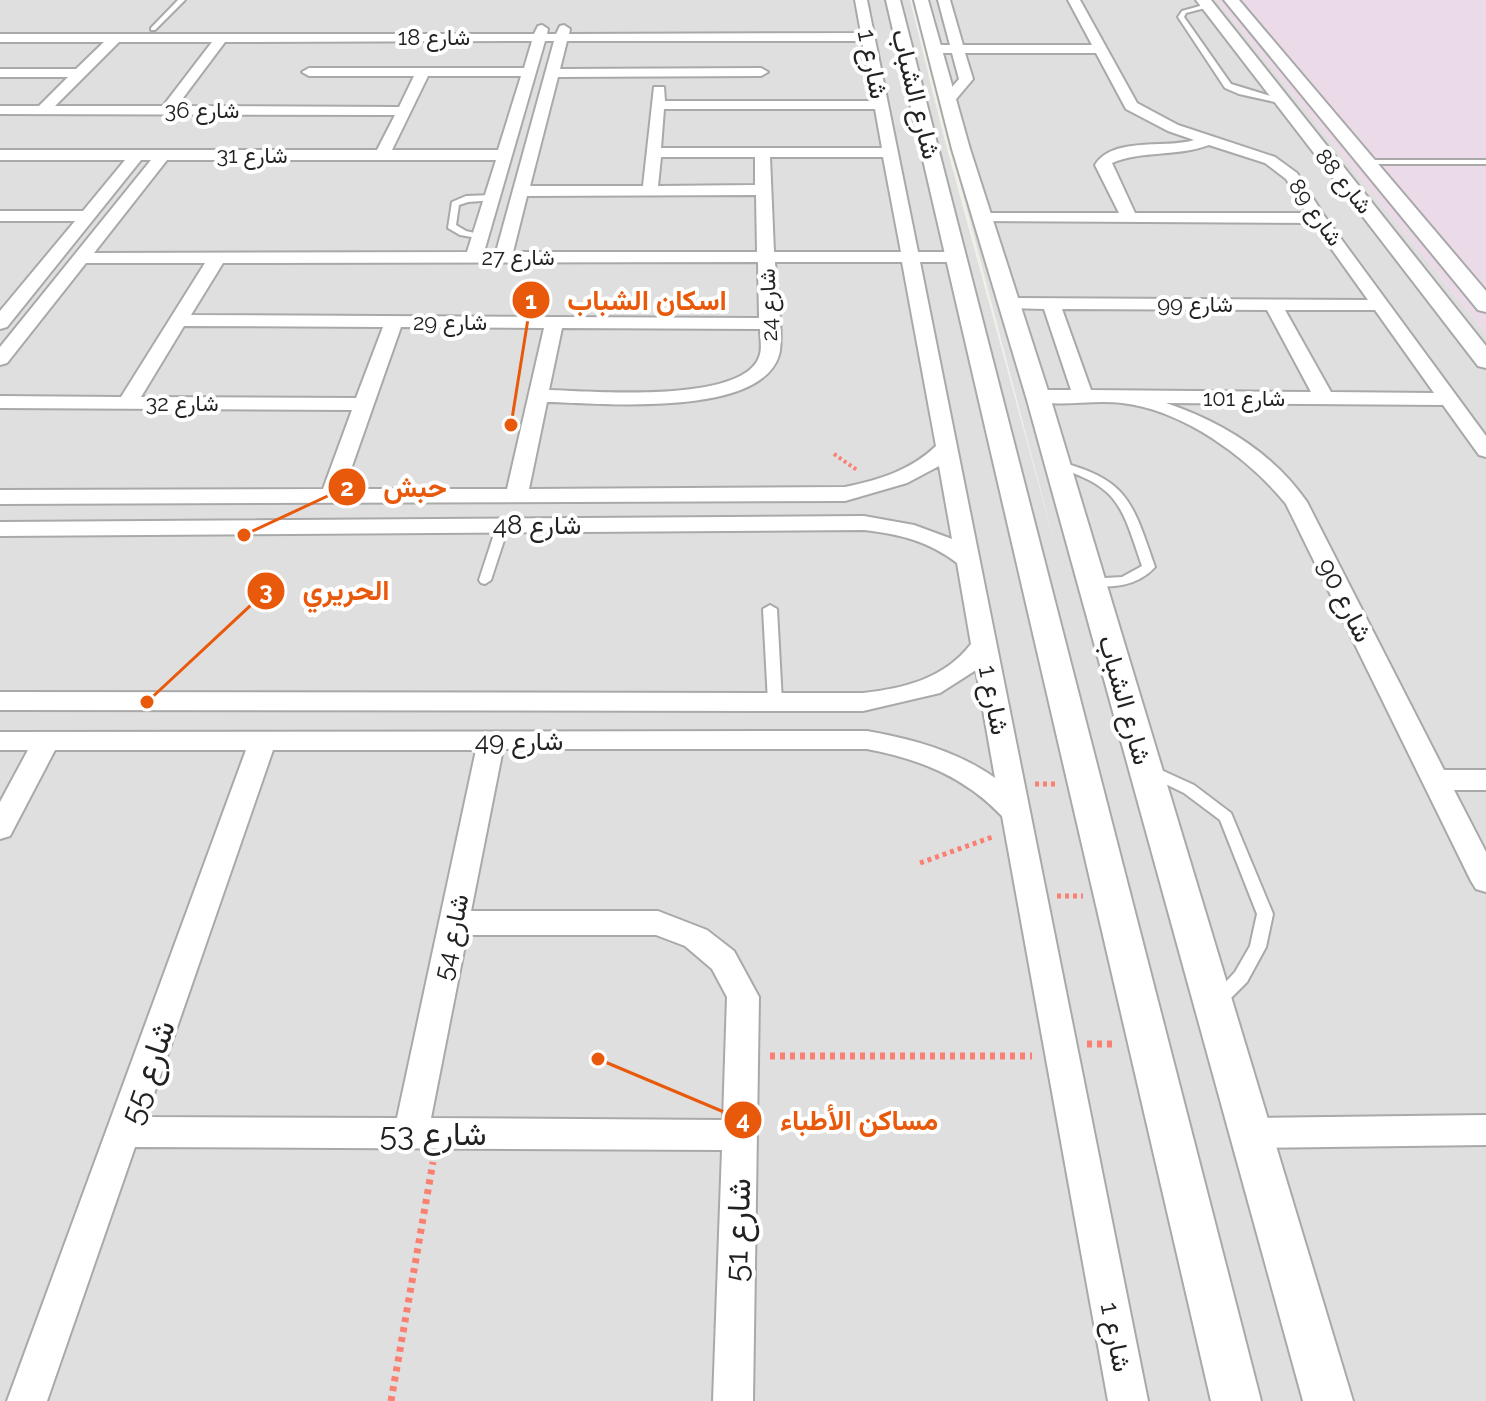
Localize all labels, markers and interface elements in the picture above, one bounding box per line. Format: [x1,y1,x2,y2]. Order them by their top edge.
street label: شارع 18 [398,24,470,52]
street label: شارع الشباب [882,26,947,163]
street label: شارع 1 [849,27,894,102]
street label: شارع 36 [165,97,239,125]
street label: شارع 31 [216,142,288,170]
street label: شارع 88 [1308,143,1378,220]
street label: شارع 89 [1282,173,1348,252]
street label: شارع 27 [481,244,555,272]
street label: شارع 24 [754,268,784,342]
callout: اسكان الشباب [511,274,743,326]
text: اسكان الشباب [567,284,727,317]
text: 1 [525,286,537,315]
street label: شارع 99 [1157,291,1233,319]
street label: شارع 29 [413,309,487,337]
street label: شارع 101 [1203,385,1285,413]
street label: شارع 32 [145,390,219,418]
callout: حبش [327,461,463,513]
text: حبش [383,471,447,504]
text: 2 [340,473,354,502]
street label: شارع 48 [493,510,581,543]
street label: شارع 90 [1309,553,1379,648]
callout: الحريري [246,565,405,617]
text: الحريري [302,574,390,614]
text: 3 [259,576,273,605]
street label: شارع الشباب [1089,632,1158,769]
street label: شارع 1 [970,663,1015,738]
street label: شارع 49 [475,726,563,759]
street label: شارع 54 [427,891,478,983]
street label: شارع 55 [112,1015,186,1130]
callout: مساكن الأطباء [723,1094,954,1146]
text: مساكن الأطباء [780,1104,938,1137]
text: 4 [736,1106,750,1135]
street label: شارع 53 [379,1115,487,1156]
street label: شارع 51 [717,1178,761,1283]
street label: شارع 1 [1092,1300,1137,1375]

